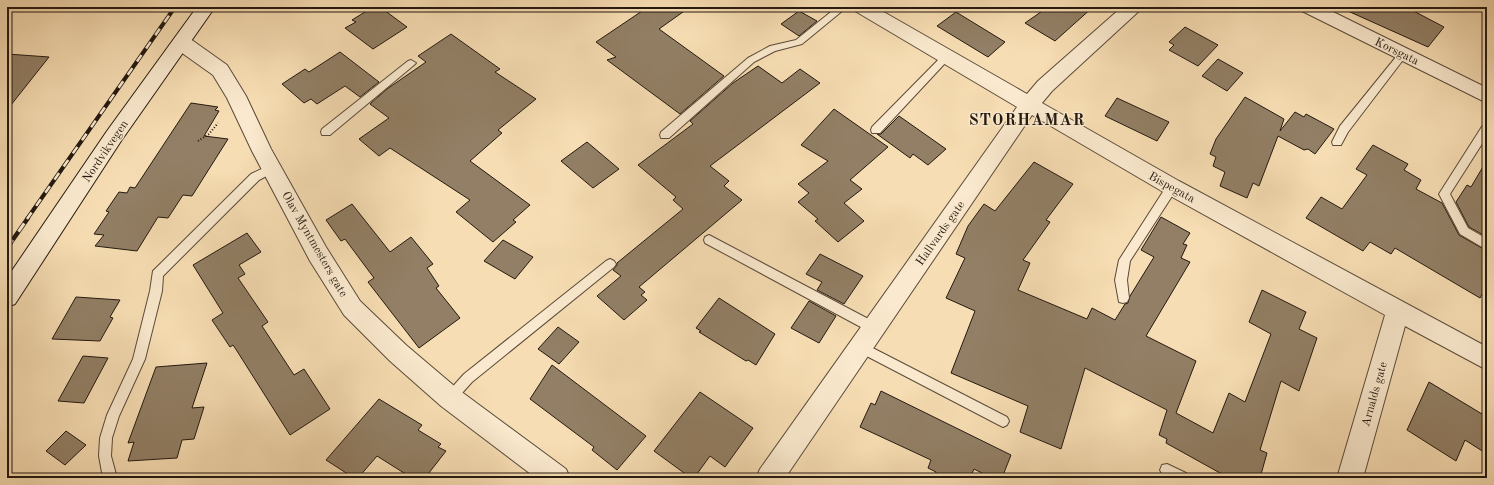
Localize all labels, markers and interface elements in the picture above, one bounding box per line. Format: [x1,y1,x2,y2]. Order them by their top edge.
street label: Korsgata [1372,36,1421,68]
district label: STORHAMAR [969,113,1085,129]
street label: Nordvikvegen [81,118,131,185]
street label: Bispegata [1146,170,1197,206]
street label: Olav Myntmesters gate [279,190,349,300]
street label: Hallvards gate [914,199,968,268]
street label: Arnalds gate [1360,360,1390,428]

